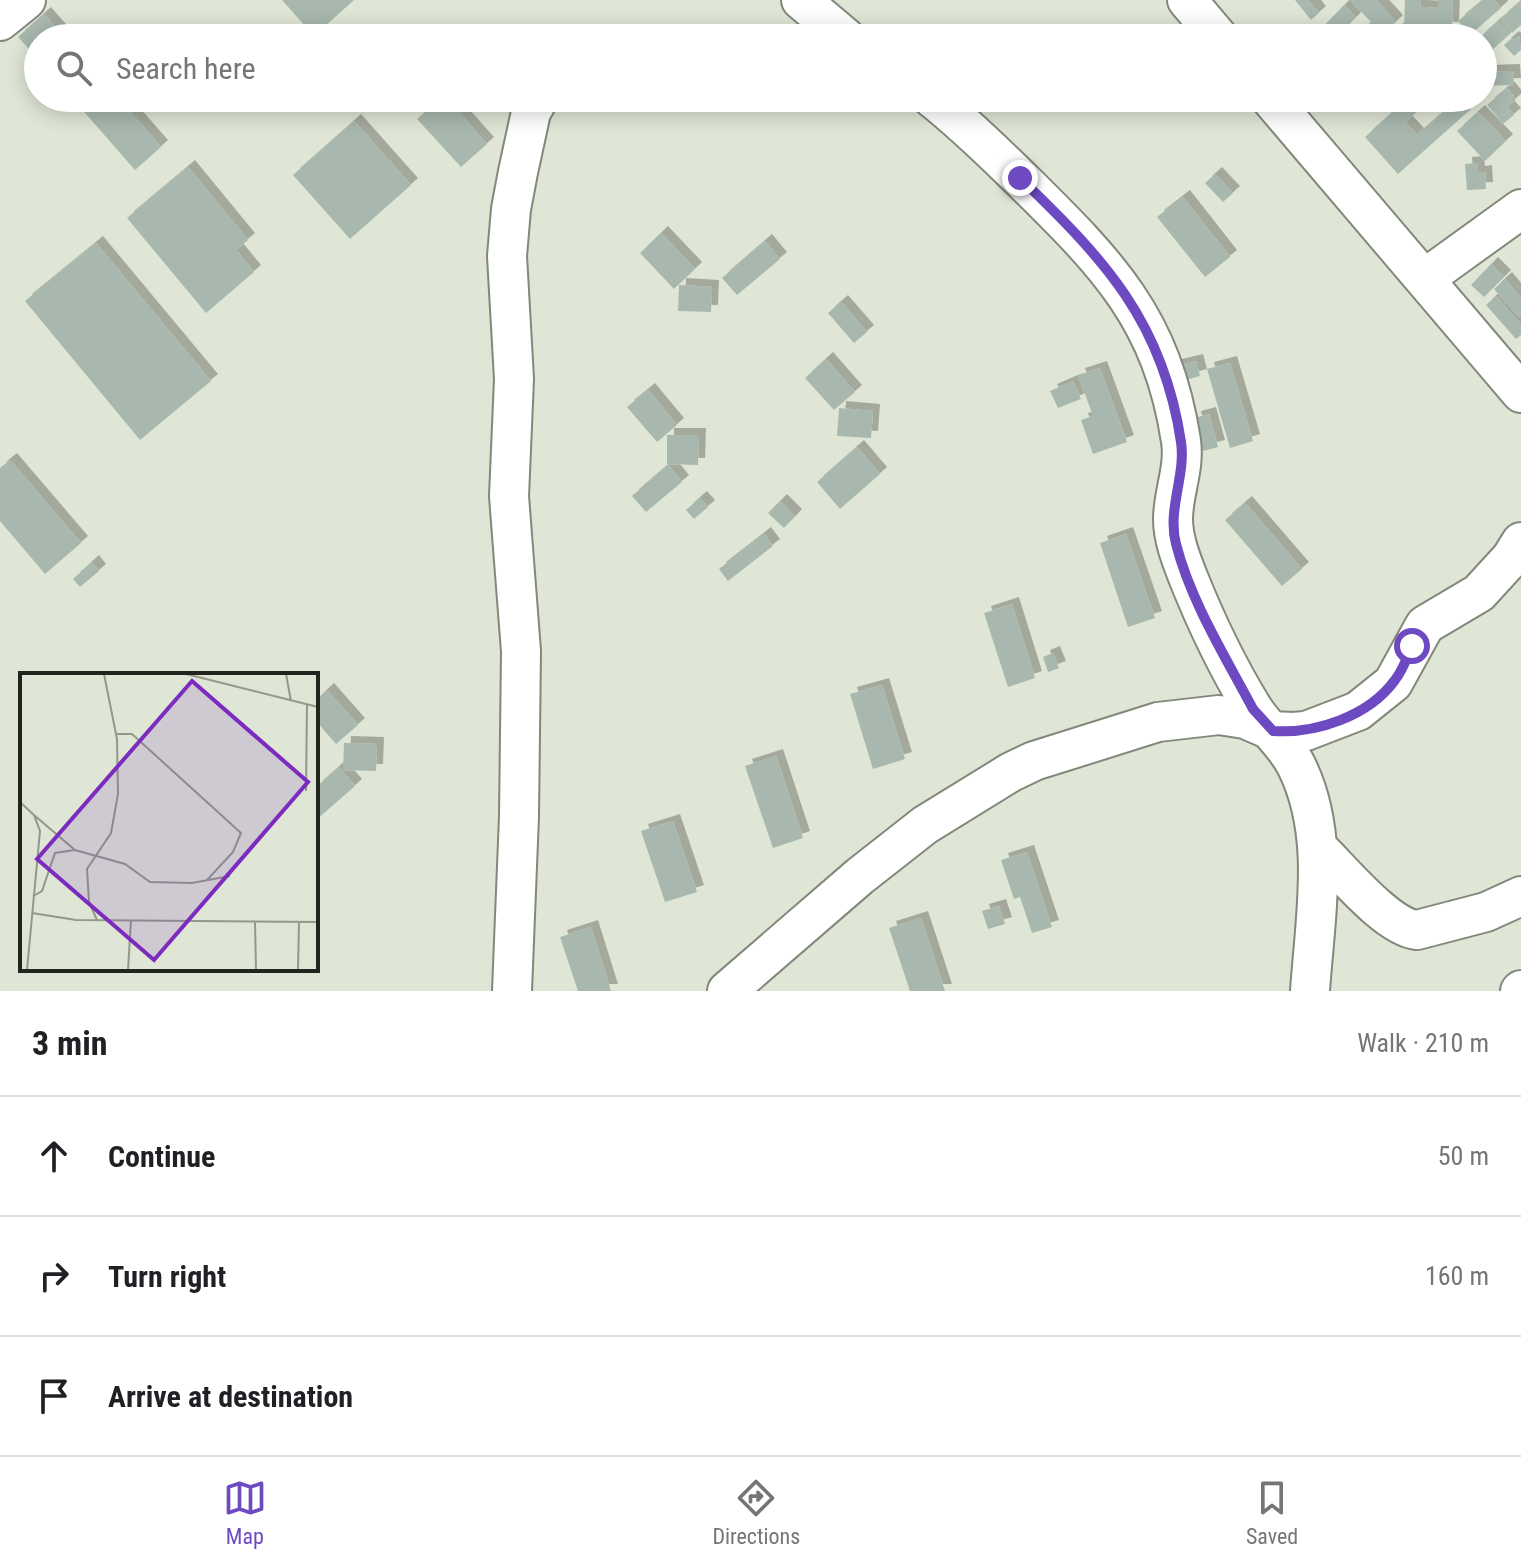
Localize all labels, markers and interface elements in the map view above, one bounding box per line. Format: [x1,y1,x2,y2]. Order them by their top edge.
search box [24,24,1497,112]
icon: search [52,46,96,90]
text: Search here [116,51,256,86]
route end [1002,160,1038,196]
route start [1394,628,1430,664]
inset map [20,673,318,971]
text: 3 min [32,1023,108,1063]
text: Walk · 210 m [1357,1028,1489,1058]
icon: ahead [32,1134,76,1178]
text: Continue [108,1139,215,1174]
text: 50 m [1438,1141,1489,1171]
icon: right [32,1254,76,1298]
text: Turn right [108,1259,226,1294]
text: 160 m [1425,1261,1489,1291]
icon: arrive [32,1374,76,1418]
text: Arrive at destination [108,1379,353,1414]
tab: Map [223,1476,267,1549]
tab: Directions [712,1476,800,1549]
tab: Saved [1246,1476,1298,1549]

